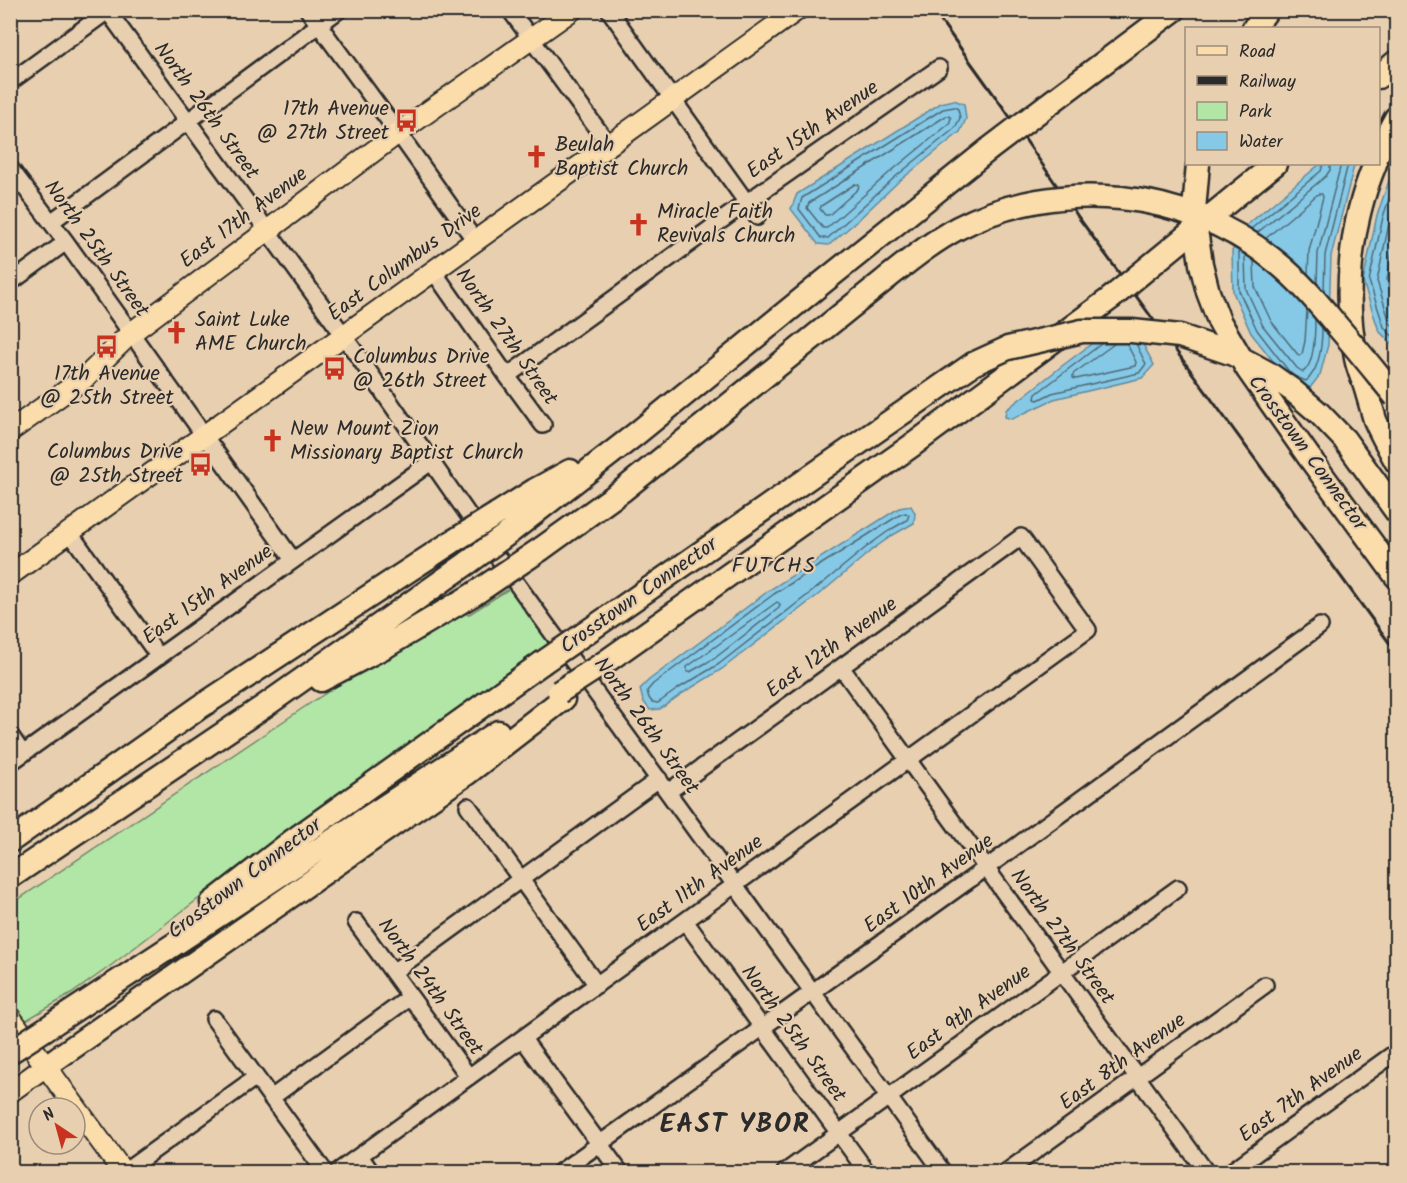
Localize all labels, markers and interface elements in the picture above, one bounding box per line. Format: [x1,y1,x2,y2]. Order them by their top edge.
legend [1185,27,1380,165]
street label: North 26th Street [145,35,268,188]
text: Road [1239,38,1276,67]
text: Railway [1239,68,1296,97]
street label: East 15th Avenue [740,72,886,188]
place label: 17th Avenue @ 27th Street [257,93,390,150]
text: Park [1239,98,1272,127]
bus stop icon: 17th Avenue @ 27th Street [394,108,420,134]
text: Water [1239,128,1284,157]
place label: Beulah Baptist Church [555,129,688,186]
church icon: Beulah Baptist Church [524,144,550,170]
street label: East 17th Avenue [173,158,316,277]
street label: North 25th Street [35,173,158,325]
street label: East Columbus Drive [321,195,490,330]
place label: Miracle Faith Revivals Church [657,196,795,253]
church icon: Miracle Faith Revivals Church [626,211,652,237]
street label: North 27th Street [446,261,566,413]
place label: Saint Luke AME Church [195,304,307,361]
church icon: Saint Luke AME Church [164,319,190,345]
bus stop icon: 17th Avenue @ 25th Street [94,333,120,359]
place label: Columbus Drive @ 26th Street [353,341,490,398]
bus stop icon: Columbus Drive @ 26th Street [322,356,348,382]
place label: 17th Avenue @ 25th Street [40,358,174,415]
street label: Crosstown Connector [1239,368,1376,539]
place label: New Mount Zion Missionary Baptist Church [290,413,524,470]
church icon: New Mount Zion Missionary Baptist Church [259,428,285,454]
place label: Columbus Drive @ 25th Street [47,436,184,493]
bus stop icon: Columbus Drive @ 25th Street [188,451,214,477]
street label: Crosstown Connector [553,528,726,663]
street label: East 15th Avenue [136,536,281,654]
district label: FUTCHS [731,549,817,584]
street label: East 12th Avenue [759,588,905,707]
street label: North 26th Street [585,650,708,803]
street label: Crosstown Connector [161,809,330,948]
street label: East 10th Avenue [857,825,1002,943]
street label: East 11th Avenue [629,826,771,942]
street label: North 27th Street [1001,862,1123,1013]
street label: North 24th Street [369,911,492,1063]
street label: East 9th Avenue [900,956,1039,1070]
street label: North 25th Street [732,958,855,1110]
street label: East 8th Avenue [1053,1004,1194,1119]
street label: East 7th Avenue [1232,1038,1371,1152]
north arrow [27,1096,87,1156]
text: N [38,1102,61,1128]
district label: EAST YBOR [660,1103,810,1146]

